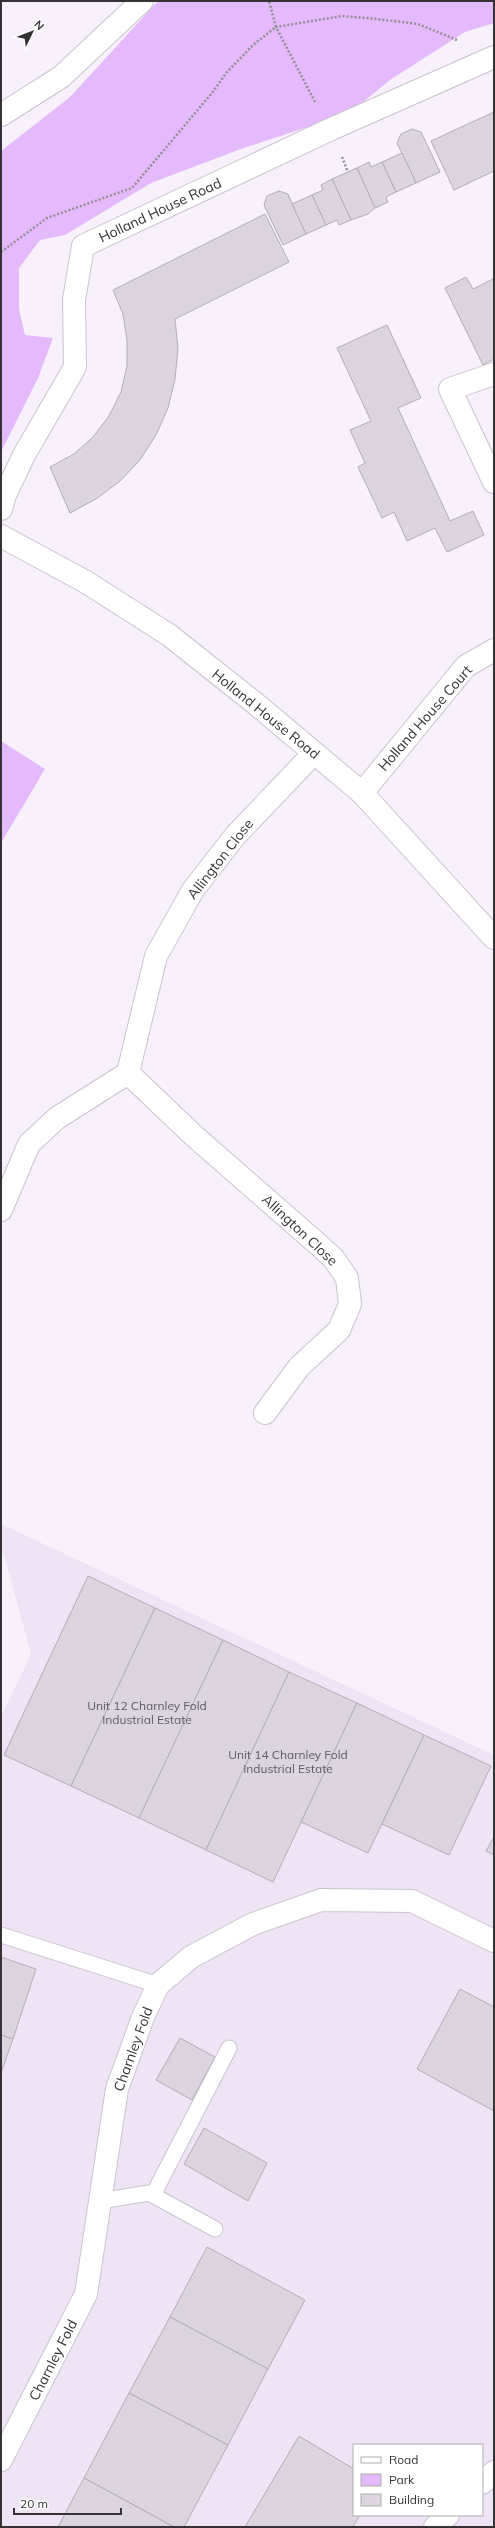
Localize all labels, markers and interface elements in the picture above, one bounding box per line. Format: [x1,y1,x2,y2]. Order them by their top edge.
north arrow [12,12,52,52]
text: N [31,17,47,33]
street label: Holland House Road [96,174,224,246]
street label: Holland House Court [374,661,476,775]
street label: Holland House Road [209,665,323,763]
street label: Allington Close [183,815,257,903]
street label: Allington Close [258,1190,342,1270]
house number: Unit 12 Charnley Fold Industrial Estate [87,1698,207,1727]
house number: Unit 14 Charnley Fold Industrial Estate [228,1747,348,1776]
street label: Charnley Fold [109,2004,157,2094]
street label: Charnley Fold [25,2316,81,2404]
legend [353,2444,483,2516]
text: Road [389,2452,418,2467]
text: Park [389,2472,415,2487]
scale bar [14,2490,121,2516]
text: Building [389,2492,434,2507]
text: 20 m [20,2496,48,2511]

